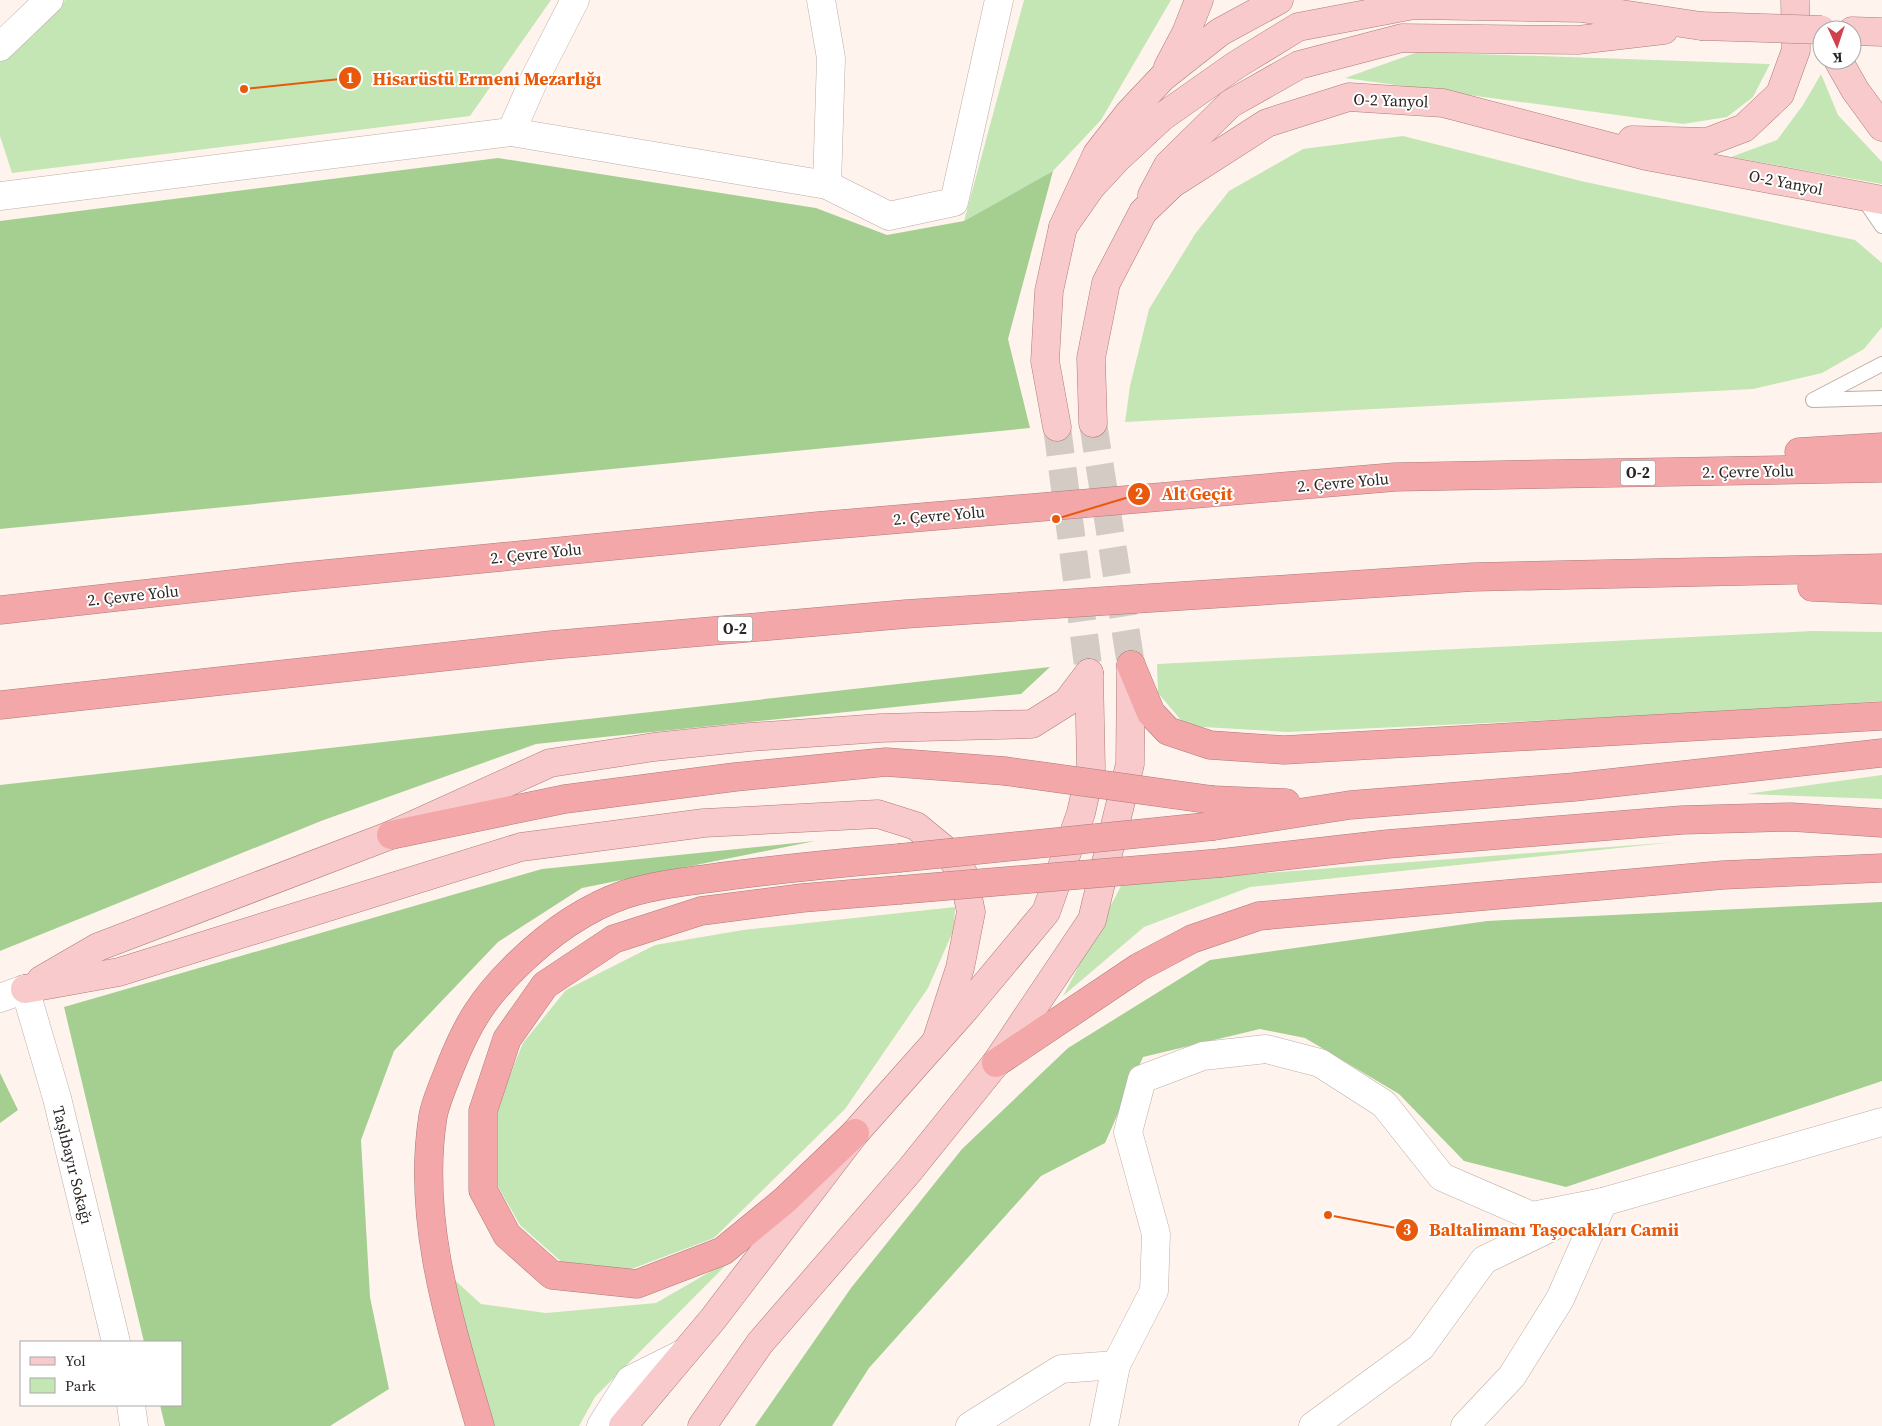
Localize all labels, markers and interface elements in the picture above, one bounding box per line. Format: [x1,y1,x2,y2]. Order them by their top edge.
north arrow [1812,20,1862,70]
text: K [1832,48,1843,68]
callout: Hisarüstü Ermeni Mezarlığı [337,62,611,95]
text: Hisarüstü Ermeni Mezarlığı [373,66,602,91]
text: 1 [346,67,354,88]
street label: O-2 Yanyol [1353,88,1429,112]
street label: O-2 Yanyol [1747,164,1825,200]
street label: 2. Çevre Yolu [1702,459,1794,483]
road number: O-2 [1620,460,1656,486]
street label: 2. Çevre Yolu [1296,467,1390,497]
callout: Alt Geçit [1127,477,1243,510]
text: Alt Geçit [1161,481,1233,506]
text: 2 [1135,483,1143,504]
street label: 2. Çevre Yolu [892,500,986,530]
street label: 2. Çevre Yolu [489,537,583,569]
street label: 2. Çevre Yolu [86,579,180,611]
road number: O-2 [718,616,752,642]
street label: Taşlıbayır Sokağı [48,1104,98,1226]
callout: Baltalimanı Taşocakları Camii [1394,1213,1689,1246]
text: Baltalimanı Taşocakları Camii [1429,1217,1679,1242]
text: 3 [1403,1219,1411,1240]
legend [20,1341,182,1406]
text: Yol [65,1350,86,1371]
text: Park [65,1375,97,1396]

